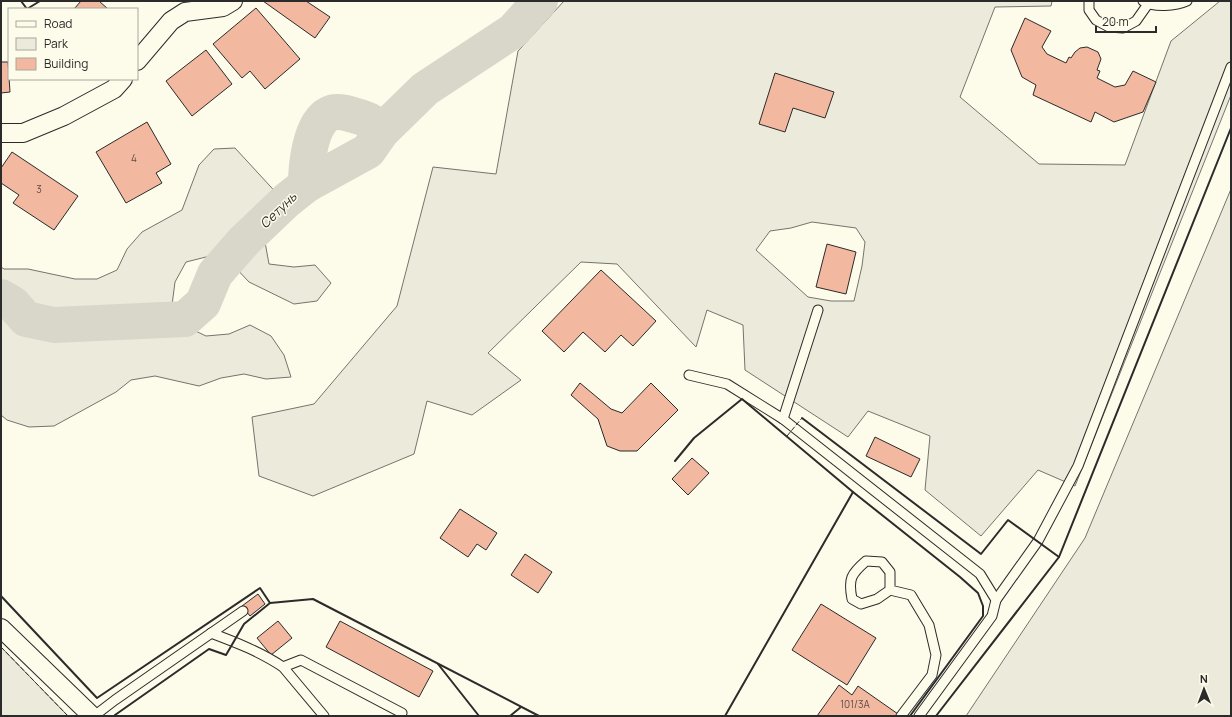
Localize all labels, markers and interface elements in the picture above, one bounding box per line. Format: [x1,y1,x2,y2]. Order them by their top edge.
legend [8,8,138,80]
scale bar [1096,8,1156,34]
text: 20 m [1102,13,1129,30]
text: Road [44,15,72,32]
text: Park [44,35,69,52]
text: Building [44,55,88,72]
house number: 4 [131,151,137,165]
house number: 3 [36,182,42,196]
water label: Сетунь [256,187,301,232]
north arrow [1184,669,1224,709]
text: N [1200,671,1208,686]
house number: 101/3А [840,697,870,711]

